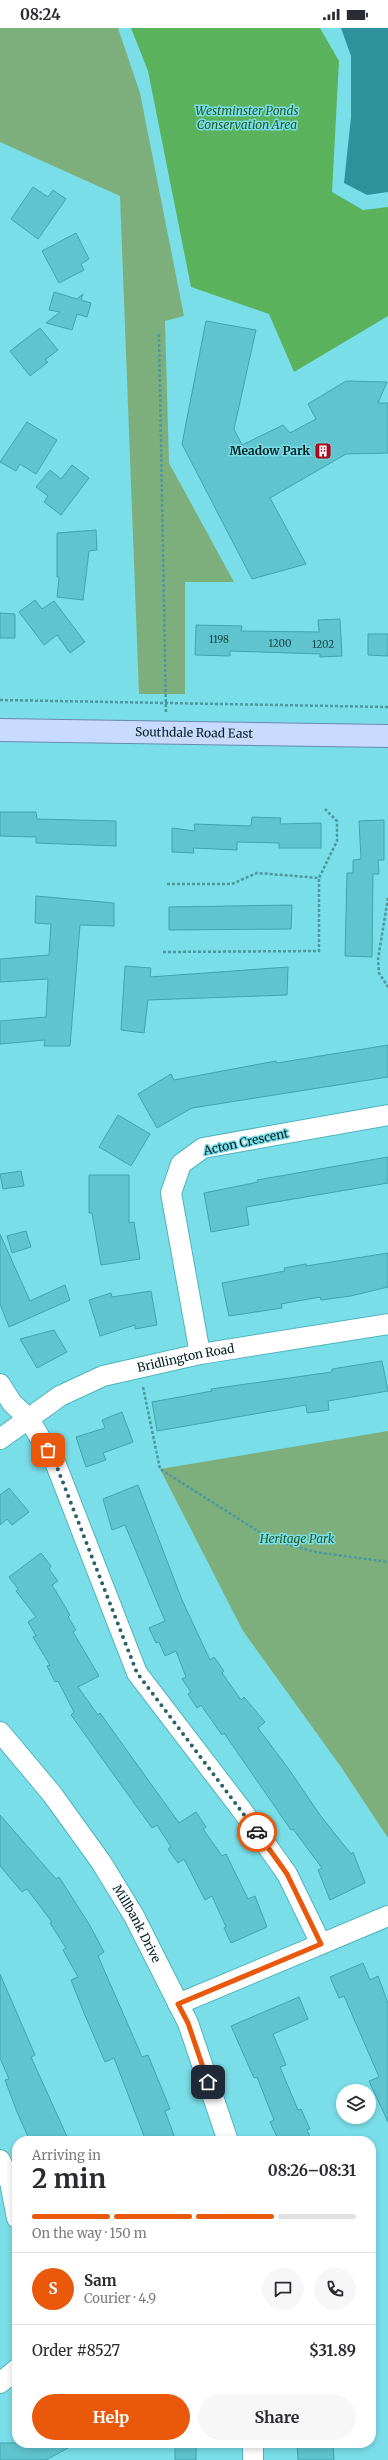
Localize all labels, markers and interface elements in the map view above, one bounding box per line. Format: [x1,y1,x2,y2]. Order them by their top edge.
text: 08:24 [20,5,61,24]
park label: Westminster Ponds Conservation Area [195,103,299,132]
building icon: Meadow Park [313,441,333,461]
place label: Meadow Park [229,443,310,458]
house number: 1198 [209,633,229,646]
house number: 1200 [268,637,292,650]
house number: 1202 [312,638,334,651]
street label: Southdale Road East [135,724,253,741]
street label: Acton Crescent [201,1125,290,1158]
street label: Bridlington Road [136,1341,235,1375]
pin [31,1433,65,1467]
icon: bag [37,1439,59,1461]
park label: Heritage Park [259,1531,335,1546]
courier [237,1812,277,1852]
icon: car [246,1821,268,1843]
street label: Millbank Drive [110,1882,164,1965]
pin [191,2065,225,2099]
icon: home [197,2071,219,2093]
map controls [336,2084,376,2124]
button: layers [336,2084,376,2124]
text: Arriving in [32,2147,101,2164]
text: 08:26–08:31 [268,2161,356,2180]
text: 2 min [32,2162,106,2195]
text: On the way · 150 m [32,2225,147,2242]
button: chat [262,2268,304,2310]
button: phone [314,2268,356,2310]
text: Sam [84,2271,117,2290]
text: S [48,2279,58,2298]
text: Courier · 4.9 [84,2290,156,2307]
text: Order #8527 [32,2341,120,2360]
text: $31.89 [309,2341,356,2360]
button: Help [32,2394,190,2440]
button: Share [198,2394,356,2440]

